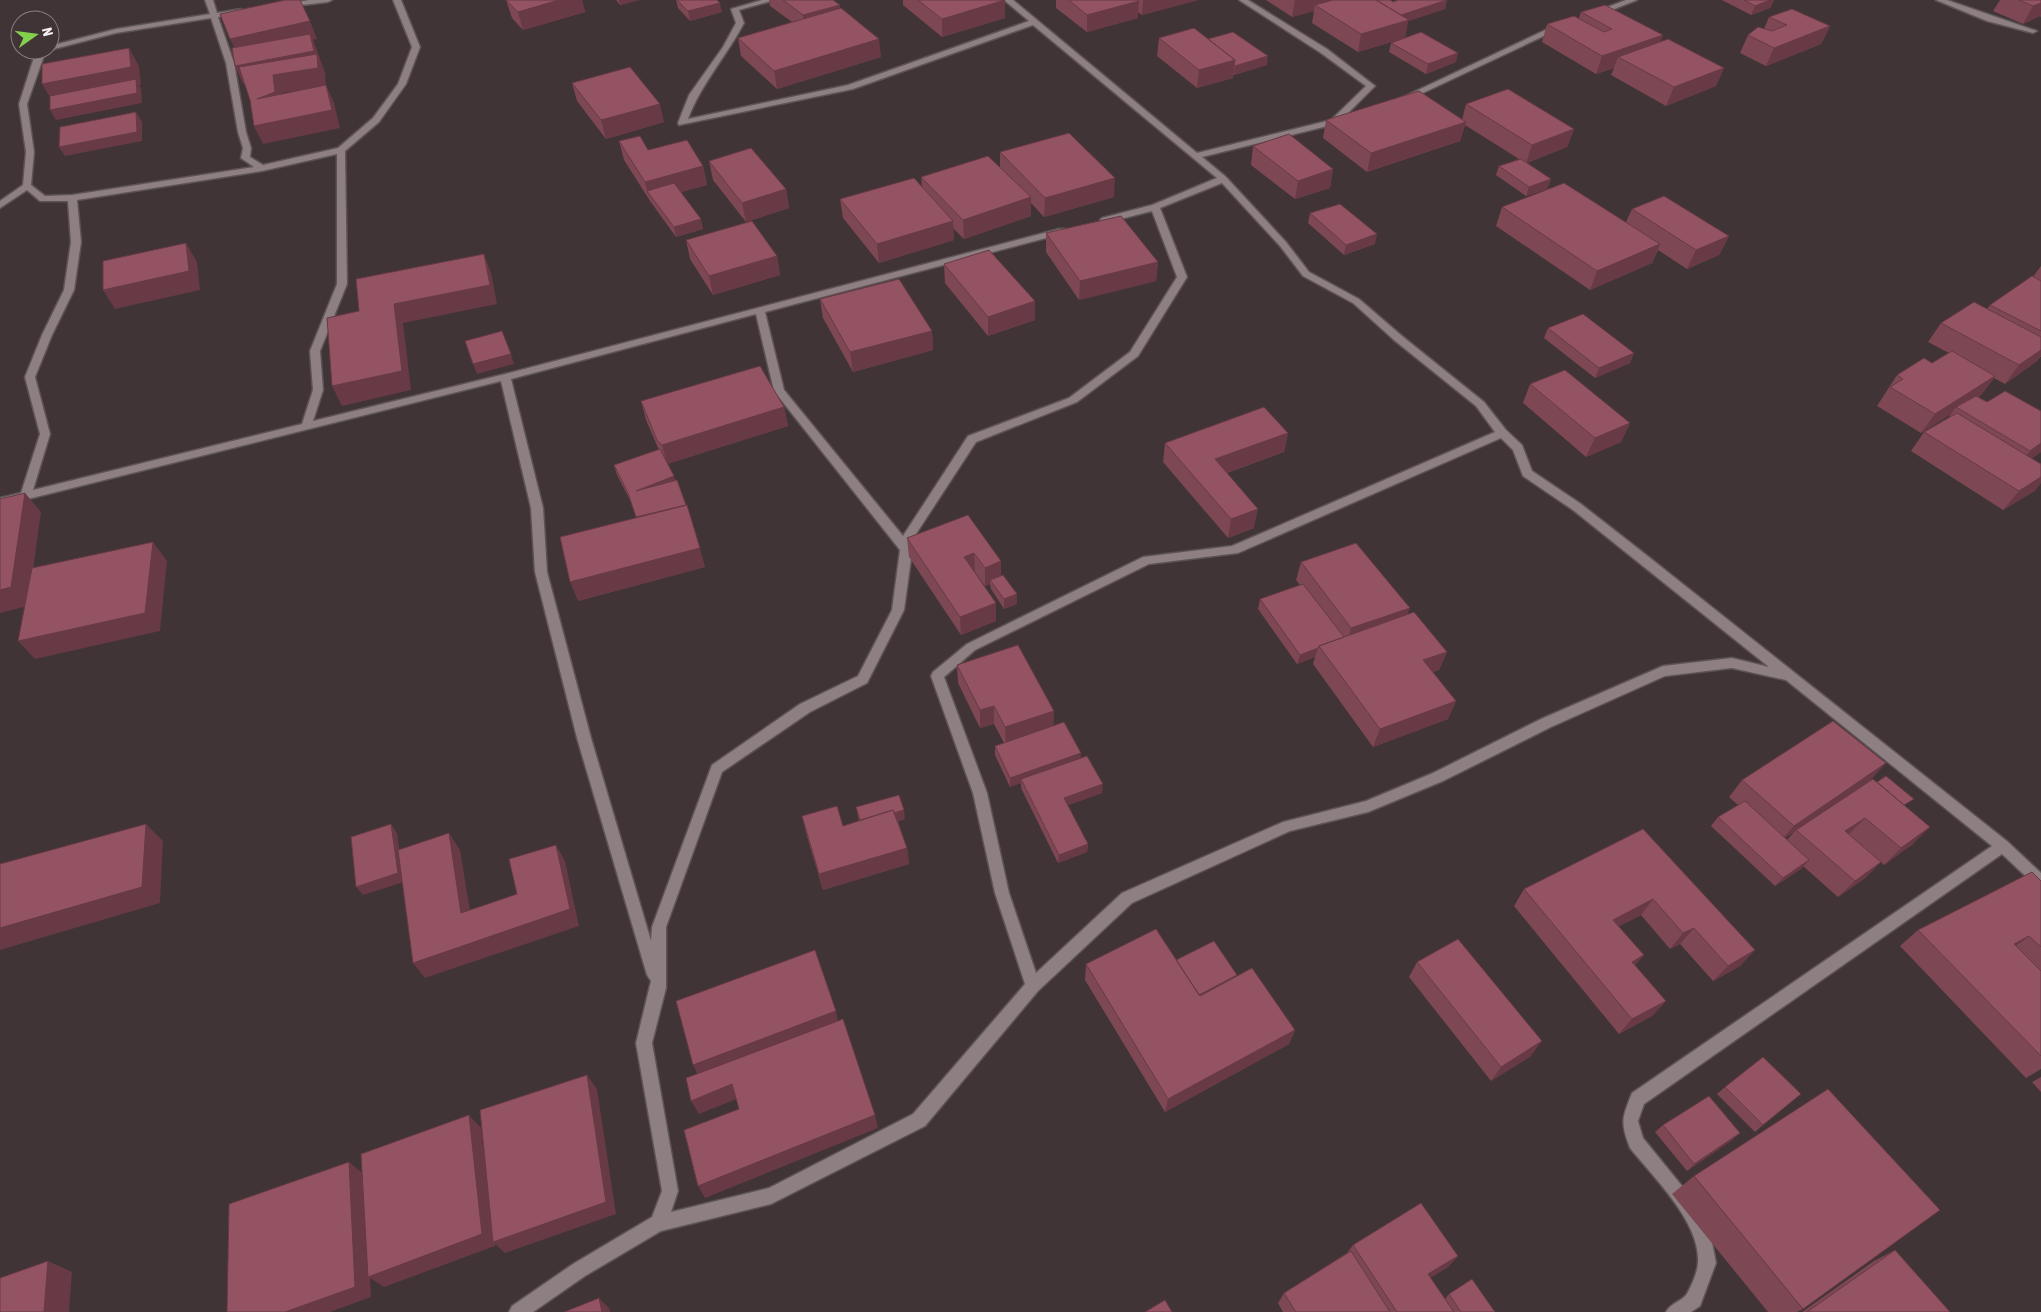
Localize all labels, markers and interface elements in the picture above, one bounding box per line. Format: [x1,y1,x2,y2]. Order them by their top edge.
north arrow [10,10,60,60]
text: N [39,26,56,38]

